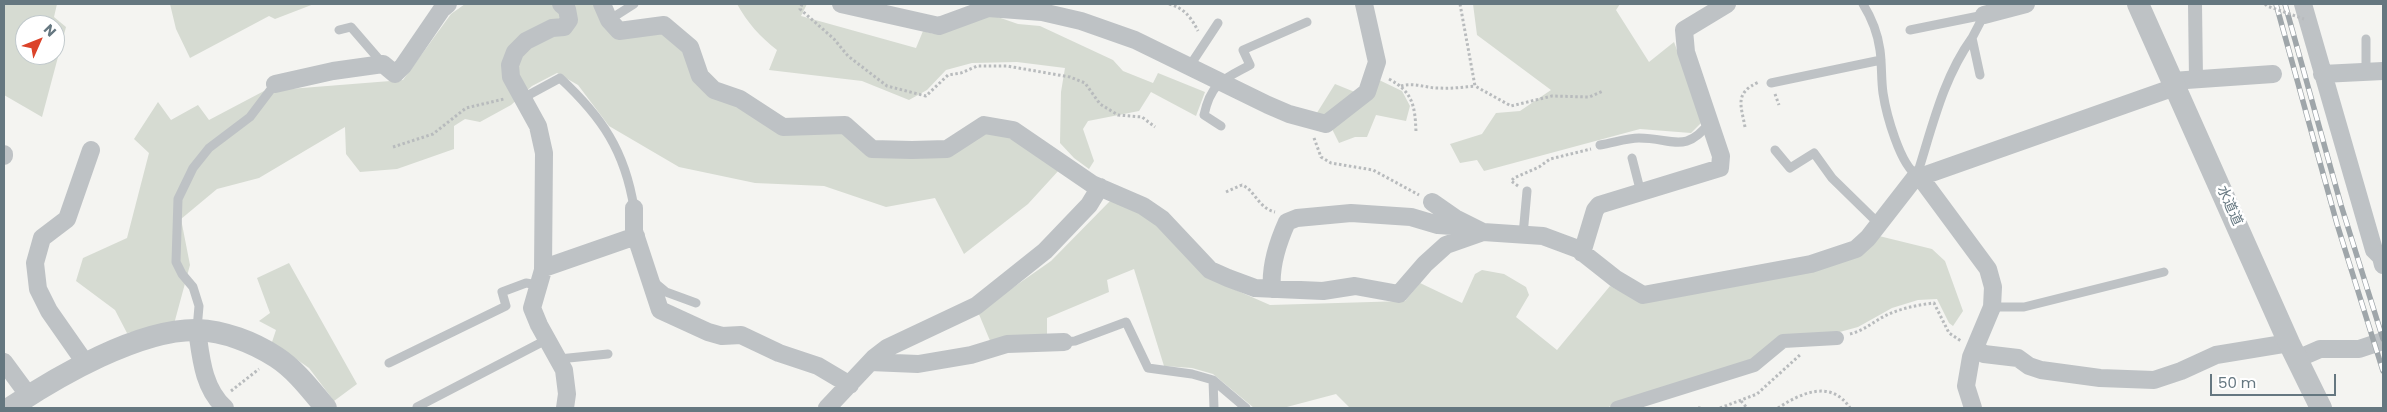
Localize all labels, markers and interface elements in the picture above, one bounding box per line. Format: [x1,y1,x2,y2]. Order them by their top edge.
north arrow [15,15,65,65]
text: N [39,20,61,41]
street label: 水道道 [2213,183,2245,229]
scale bar [2212,364,2338,396]
text: 50 m [2218,372,2256,393]

